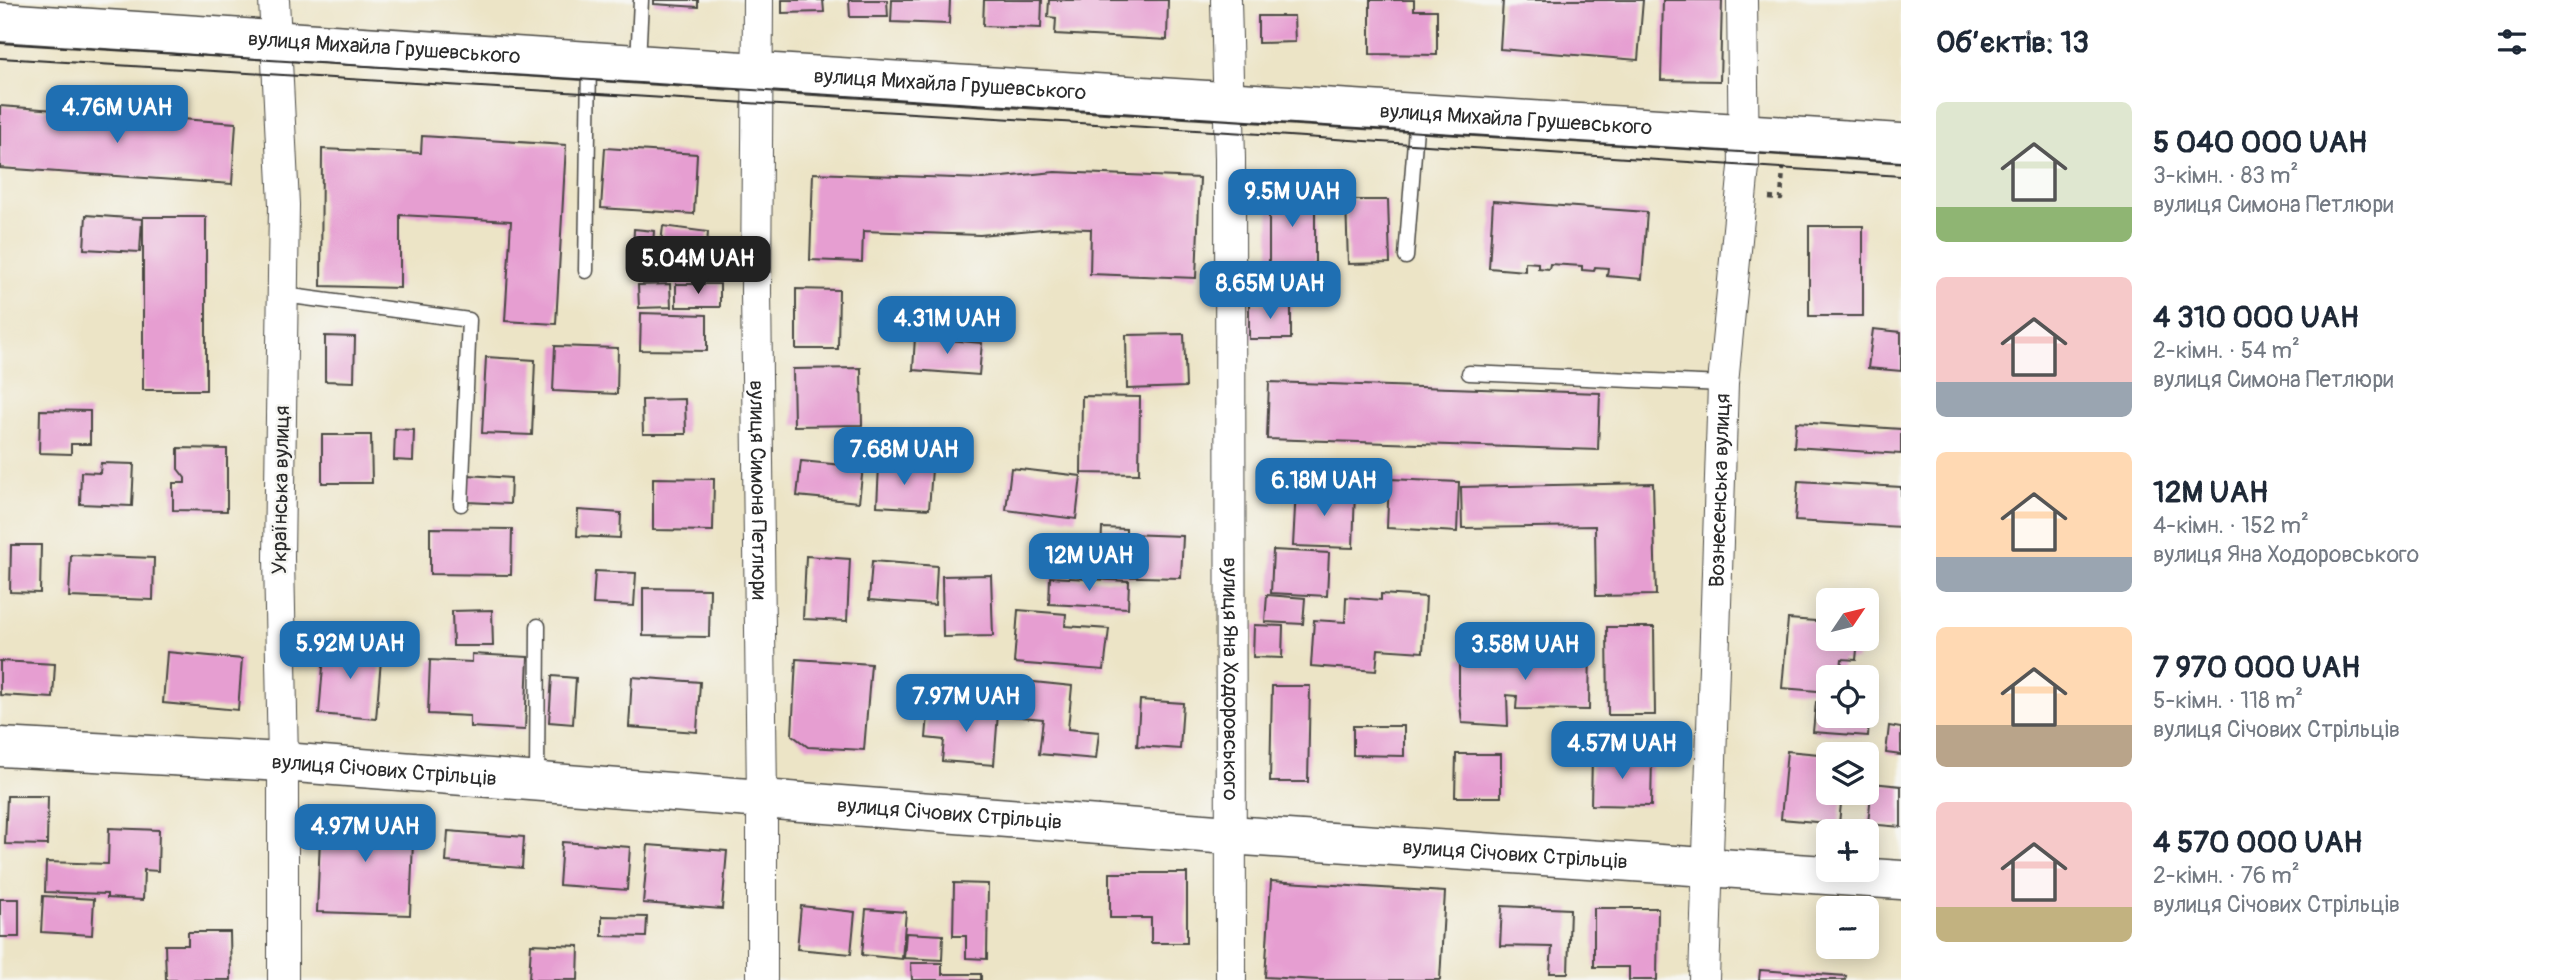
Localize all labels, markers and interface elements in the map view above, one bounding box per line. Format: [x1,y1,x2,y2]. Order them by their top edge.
icon: filters [2493,23,2531,61]
text: Об’єктів: 13 [1936,24,2089,61]
street label: вулиця Михайла Грушевського [247,25,521,70]
street label: вулиця Михайла Грушевського [813,62,1087,106]
pin: 4.76M UAH [37,86,197,145]
text: 4.76M UAH [62,93,172,122]
street label: вулиця Михайла Грушевського [1379,97,1653,141]
text: 5 040 000 UAH [2153,124,2367,161]
icon: home [1992,130,2076,214]
text: 3-кімн. · 83 m² [2153,161,2298,190]
pin: 9.5M UAH [1220,170,1364,229]
text: 9.5M UAH [1244,177,1340,206]
text: вулиця Симона Петлюри [2153,190,2394,219]
pin: 5.04M UAH [618,236,778,296]
text: 5.04M UAH [642,244,754,273]
pin: 8.65M UAH [1190,262,1350,321]
text: 8.65M UAH [1216,269,1324,298]
pin: 4.31M UAH [867,296,1027,356]
text: 4 310 000 UAH [2153,299,2359,336]
text: 4.31M UAH [894,304,1000,333]
icon: home [1992,305,2076,389]
text: 2-кімн. · 54 m² [2153,336,2300,365]
text: вулиця Симона Петлюри [2153,365,2394,394]
street label: вулиця Симона Петлюри [744,380,773,600]
street label: Вознесенська вулиця [1703,393,1736,588]
street label: Українська вулиця [266,405,296,575]
pin: 7.68M UAH [824,428,984,487]
text: 7.68M UAH [850,435,958,464]
pin: 6.18M UAH [1244,458,1404,518]
text: 6.18M UAH [1271,466,1377,495]
text: 12M UAH [2153,474,2268,511]
icon: home [1992,480,2076,564]
text: 4-кімн. · 152 m² [2153,511,2309,540]
pin: 12M UAH [1024,534,1154,593]
text: вулиця Яна Ходоровського [2153,540,2419,569]
text: 12M UAH [1045,541,1133,570]
street label: вулиця Яна Ходоровського [1217,557,1244,801]
north arrow [1816,588,1880,651]
map controls [1816,588,1879,959]
pin: 5.92M UAH [270,622,430,681]
pin: 3.58M UAH [1445,622,1605,682]
text: 5.92M UAH [296,629,404,658]
text: 3.58M UAH [1471,630,1579,659]
text: 7 970 000 UAH [2153,649,2360,686]
icon: home [1992,655,2076,739]
button: locate [1816,665,1879,728]
pin: 7.97M UAH [886,674,1046,734]
text: 7.97M UAH [912,682,1020,711]
text: 5-кімн. · 118 m² [2153,686,2303,715]
text: вулиця Січових Стрільців [2153,715,2400,744]
pin: 4.57M UAH [1542,722,1702,781]
text: 4.57M UAH [1567,729,1677,758]
button: layers [1816,742,1879,805]
street label: вулиця Січових Стрільців [271,748,498,792]
street label: вулиця Січових Стрільців [836,791,1063,836]
pin: 4.97M UAH [285,804,445,864]
text: 4.97M UAH [311,812,419,841]
button: + [1816,819,1879,882]
text: 4 570 000 UAH [2153,824,2362,861]
icon: home [1992,830,2076,914]
street label: вулиця Січових Стрільців [1402,833,1629,875]
text: 2-кімн. · 76 m² [2153,861,2300,890]
text: вулиця Січових Стрільців [2153,890,2400,919]
button: − [1816,896,1879,959]

